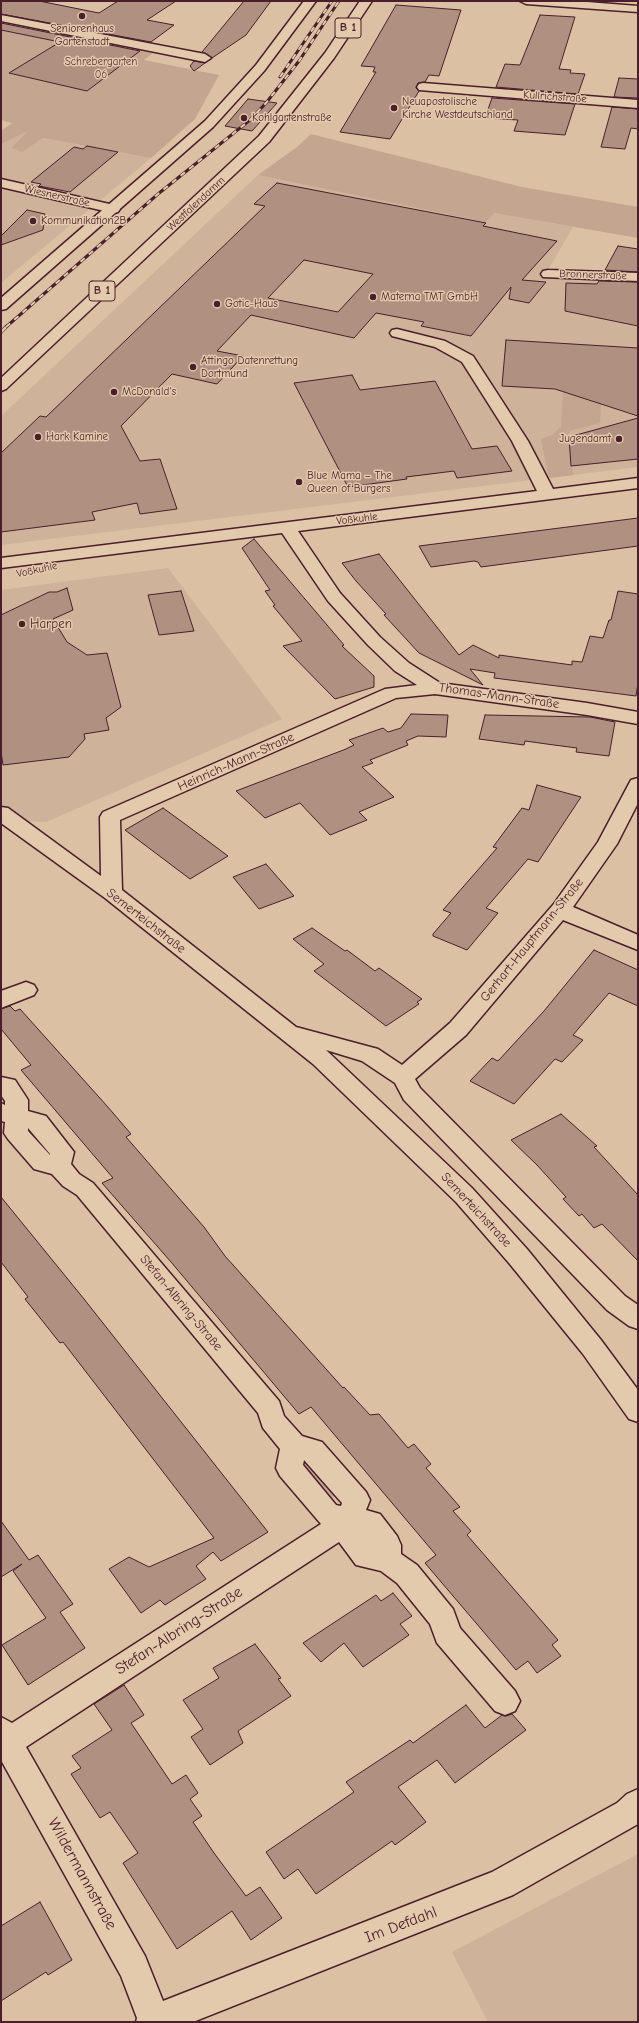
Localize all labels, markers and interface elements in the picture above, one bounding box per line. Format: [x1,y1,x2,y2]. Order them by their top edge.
marker: Seniorenhaus Gartenstadt [77,11,87,21]
road number: B 1 [335,18,361,38]
place label: Seniorenhaus Gartenstadt [50,22,114,48]
park label: Schrebergarten 06 [65,55,137,81]
street label: Kullrichstraße [523,88,587,106]
place label: Neuapostolische Kirche Westdeutschland [402,95,513,121]
marker: Neuapostolische Kirche Westdeutschland [389,103,399,113]
place label: Kohlgartenstraße [252,111,331,125]
marker: Kohlgartenstraße [239,113,249,123]
street label: Westfalendamm [164,174,228,234]
street label: Wiesnerstraße [23,182,91,210]
place label: Kommunikation2B [41,214,126,228]
marker: Kommunikation2B [28,216,38,226]
street label: Bronnerstraße [559,267,627,283]
road number: B 1 [89,281,115,301]
place label: Materna TMT GmbH [381,290,478,304]
marker: Materna TMT GmbH [368,292,378,302]
place label: Gotic-Haus [225,297,278,311]
marker: Gotic-Haus [212,299,222,309]
place label: Attingo Datenrettung Dortmund [201,354,298,380]
marker: Attingo Datenrettung Dortmund [188,362,198,372]
place label: McDonald's [122,385,176,399]
marker: McDonald's [109,387,119,397]
place label: Hark Kamine [46,430,108,444]
marker: Hark Kamine [33,432,43,442]
place label: Jugendamt [559,432,611,446]
marker: Jugendamt [614,434,624,444]
place label: Blue Mama – The Queen of Burgers [307,469,392,495]
marker: Blue Mama – The Queen of Burgers [294,477,304,487]
street label: Voßkuhle [336,510,378,528]
street label: Voßkuhle [15,559,59,581]
place label: Harpen [30,616,72,632]
marker: Harpen [17,619,27,629]
street label: Thomas-Mann-Straße [438,680,560,712]
street label: Heinrich-Mann-Straße [175,729,297,795]
street label: Gerhart-Hauptmann-Straße [477,875,587,1005]
street label: Semerteichstraße [103,885,189,957]
street label: Semerteichstraße [437,1169,515,1251]
street label: Stefan-Albring-Straße [136,1252,226,1354]
street label: Stefan-Albring-Straße [112,1583,246,1679]
street label: Wildermannstraße [43,1815,121,1933]
street label: Im Defdahl [362,1902,440,1948]

